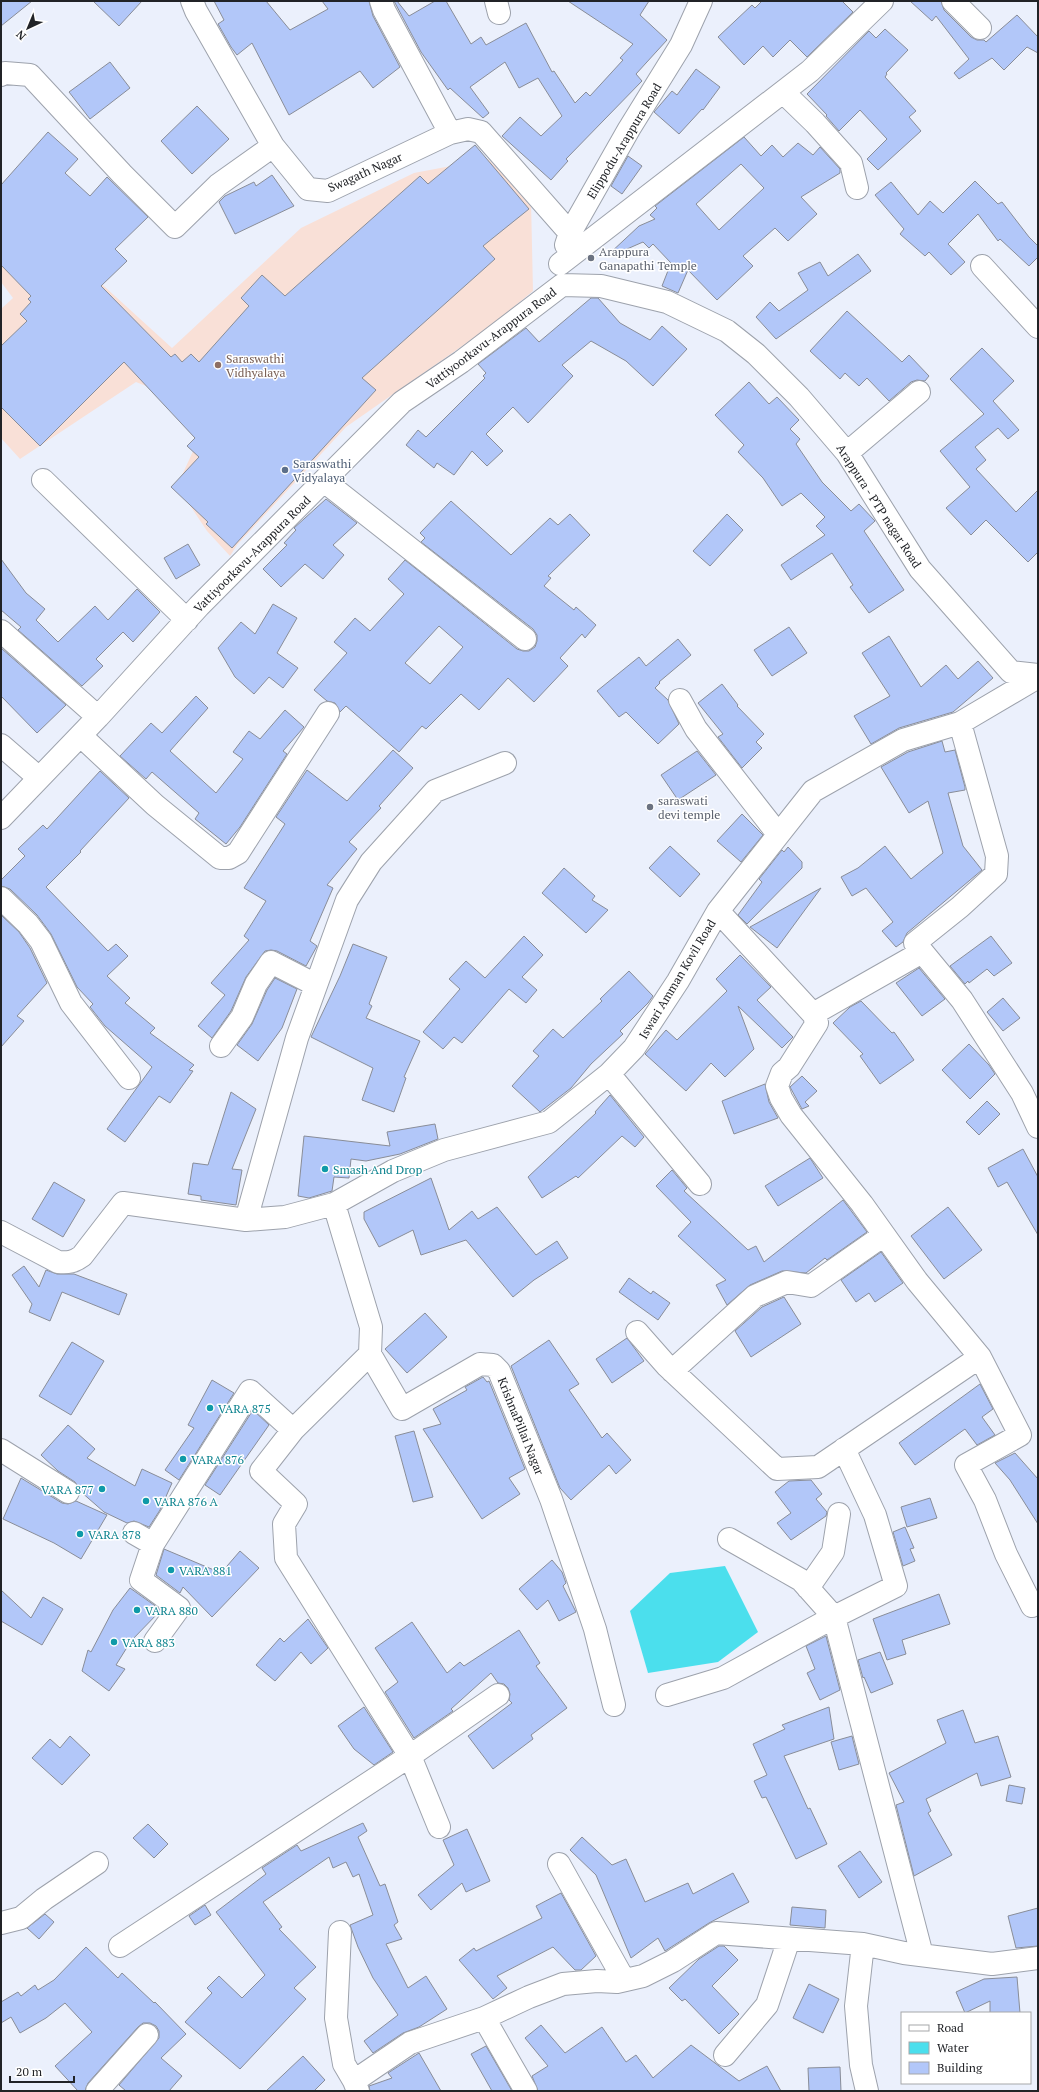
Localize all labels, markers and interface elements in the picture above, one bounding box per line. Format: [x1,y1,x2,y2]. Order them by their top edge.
north arrow [8,8,48,48]
text: N [13,27,29,43]
street label: Elippodu-Arappura Road [584,80,665,202]
street label: Swagath Nagar [325,149,405,195]
place label: Arappura Ganapathi Temple [599,244,697,273]
marker: Arappura Ganapathi Temple [586,253,596,263]
street label: Vattiyoorkavu-Arappura Road [423,284,559,392]
place label: Saraswathi Vidhyalaya [226,351,285,380]
marker: Saraswathi Vidhyalaya [213,360,223,370]
street label: Arappura - PTP nagar Road [833,441,925,571]
place label: Saraswathi Vidyalaya [293,456,352,485]
marker: Saraswathi Vidyalaya [280,465,290,475]
street label: Vattiyoorkavu-Arappura Road [190,492,314,616]
place label: saraswati devi temple [658,793,720,822]
marker: saraswati devi temple [645,802,655,812]
street label: Iswari Amman Kovil Road [635,916,719,1041]
place label: Smash And Drop [333,1162,422,1177]
marker: Smash And Drop [320,1164,330,1174]
street label: KrishnaPillai Nagar [495,1375,548,1477]
place label: VARA 875 [218,1401,271,1416]
marker: VARA 875 [205,1403,215,1413]
place label: VARA 876 [191,1452,244,1467]
marker: VARA 876 [178,1454,188,1464]
place label: VARA 877 [41,1482,94,1497]
marker: VARA 877 [97,1484,107,1494]
place label: VARA 876 A [154,1494,219,1509]
marker: VARA 876 A [141,1496,151,1506]
place label: VARA 878 [88,1527,141,1542]
marker: VARA 878 [75,1529,85,1539]
place label: VARA 881 [179,1563,232,1578]
marker: VARA 881 [166,1565,176,1575]
place label: VARA 880 [145,1603,198,1618]
marker: VARA 880 [132,1605,142,1615]
place label: VARA 883 [122,1635,175,1650]
marker: VARA 883 [109,1637,119,1647]
legend [901,2012,1031,2084]
text: Road [937,2020,964,2035]
text: Water [937,2040,969,2055]
scale bar [10,2058,74,2084]
text: Building [937,2060,983,2075]
text: 20 m [16,2064,43,2079]

